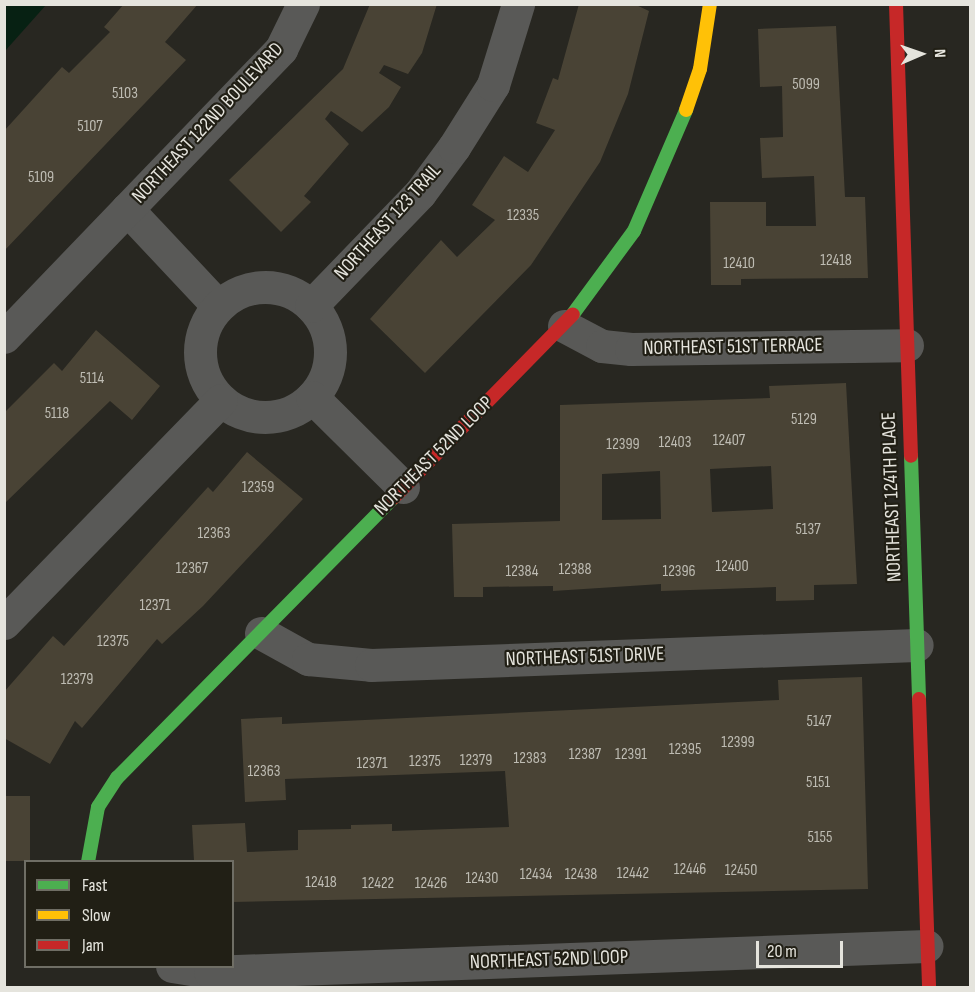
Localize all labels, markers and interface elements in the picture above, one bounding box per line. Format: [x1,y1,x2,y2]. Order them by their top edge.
north arrow [891,24,951,84]
street label: NORTHEAST 122ND BOULEVARD [127,38,289,208]
text: N [930,49,949,58]
house number: 5099 [792,75,820,95]
house number: 5103 [112,84,138,104]
house number: 5107 [77,117,103,137]
street label: NORTHEAST 123 TRAIL [330,159,446,285]
house number: 5109 [28,168,54,188]
house number: 12335 [507,206,539,226]
house number: 12418 [820,251,852,271]
house number: 12410 [723,254,755,274]
street label: NORTHEAST 51ST TERRACE [643,333,823,361]
house number: 5114 [80,369,104,389]
street label: NORTHEAST 52ND LOOP [370,392,498,520]
house number: 5118 [45,404,69,424]
house number: 5129 [791,410,817,430]
street label: NORTHEAST 124TH PLACE [877,412,907,582]
house number: 12407 [713,431,745,451]
house number: 12403 [659,433,691,453]
house number: 12399 [606,435,640,455]
house number: 12359 [242,478,274,498]
house number: 5137 [795,520,821,540]
house number: 12363 [198,524,230,544]
house number: 12400 [715,557,749,577]
house number: 12367 [176,559,208,579]
house number: 12388 [558,560,592,580]
house number: 12384 [505,562,539,582]
house number: 12396 [662,562,696,582]
house number: 12371 [139,596,171,616]
house number: 12375 [97,632,129,652]
street label: NORTHEAST 51ST DRIVE [505,642,665,672]
house number: 12379 [61,670,93,690]
house number: 5147 [807,712,831,732]
house number: 12399 [721,733,755,753]
house number: 12395 [669,740,701,760]
house number: 12387 [569,745,601,765]
house number: 12391 [615,745,647,765]
house number: 12383 [514,749,546,769]
house number: 12379 [460,751,492,771]
house number: 12375 [409,752,441,772]
house number: 12371 [356,754,388,774]
house number: 12363 [248,762,280,782]
house number: 5151 [806,773,830,793]
house number: 5155 [808,828,832,848]
legend [24,860,234,968]
house number: 12446 [674,860,706,880]
house number: 12450 [725,861,757,881]
house number: 12442 [617,864,649,884]
house number: 12434 [520,865,552,885]
house number: 12438 [565,865,597,885]
house number: 12430 [466,869,498,889]
house number: 12418 [305,873,337,893]
house number: 12422 [362,874,394,894]
house number: 12426 [415,874,447,894]
text: Fast [82,875,107,896]
text: Slow [82,905,111,926]
scale bar [759,929,846,967]
text: Jam [82,935,104,956]
text: 20 m [767,941,797,962]
street label: NORTHEAST 52ND LOOP [469,945,629,975]

